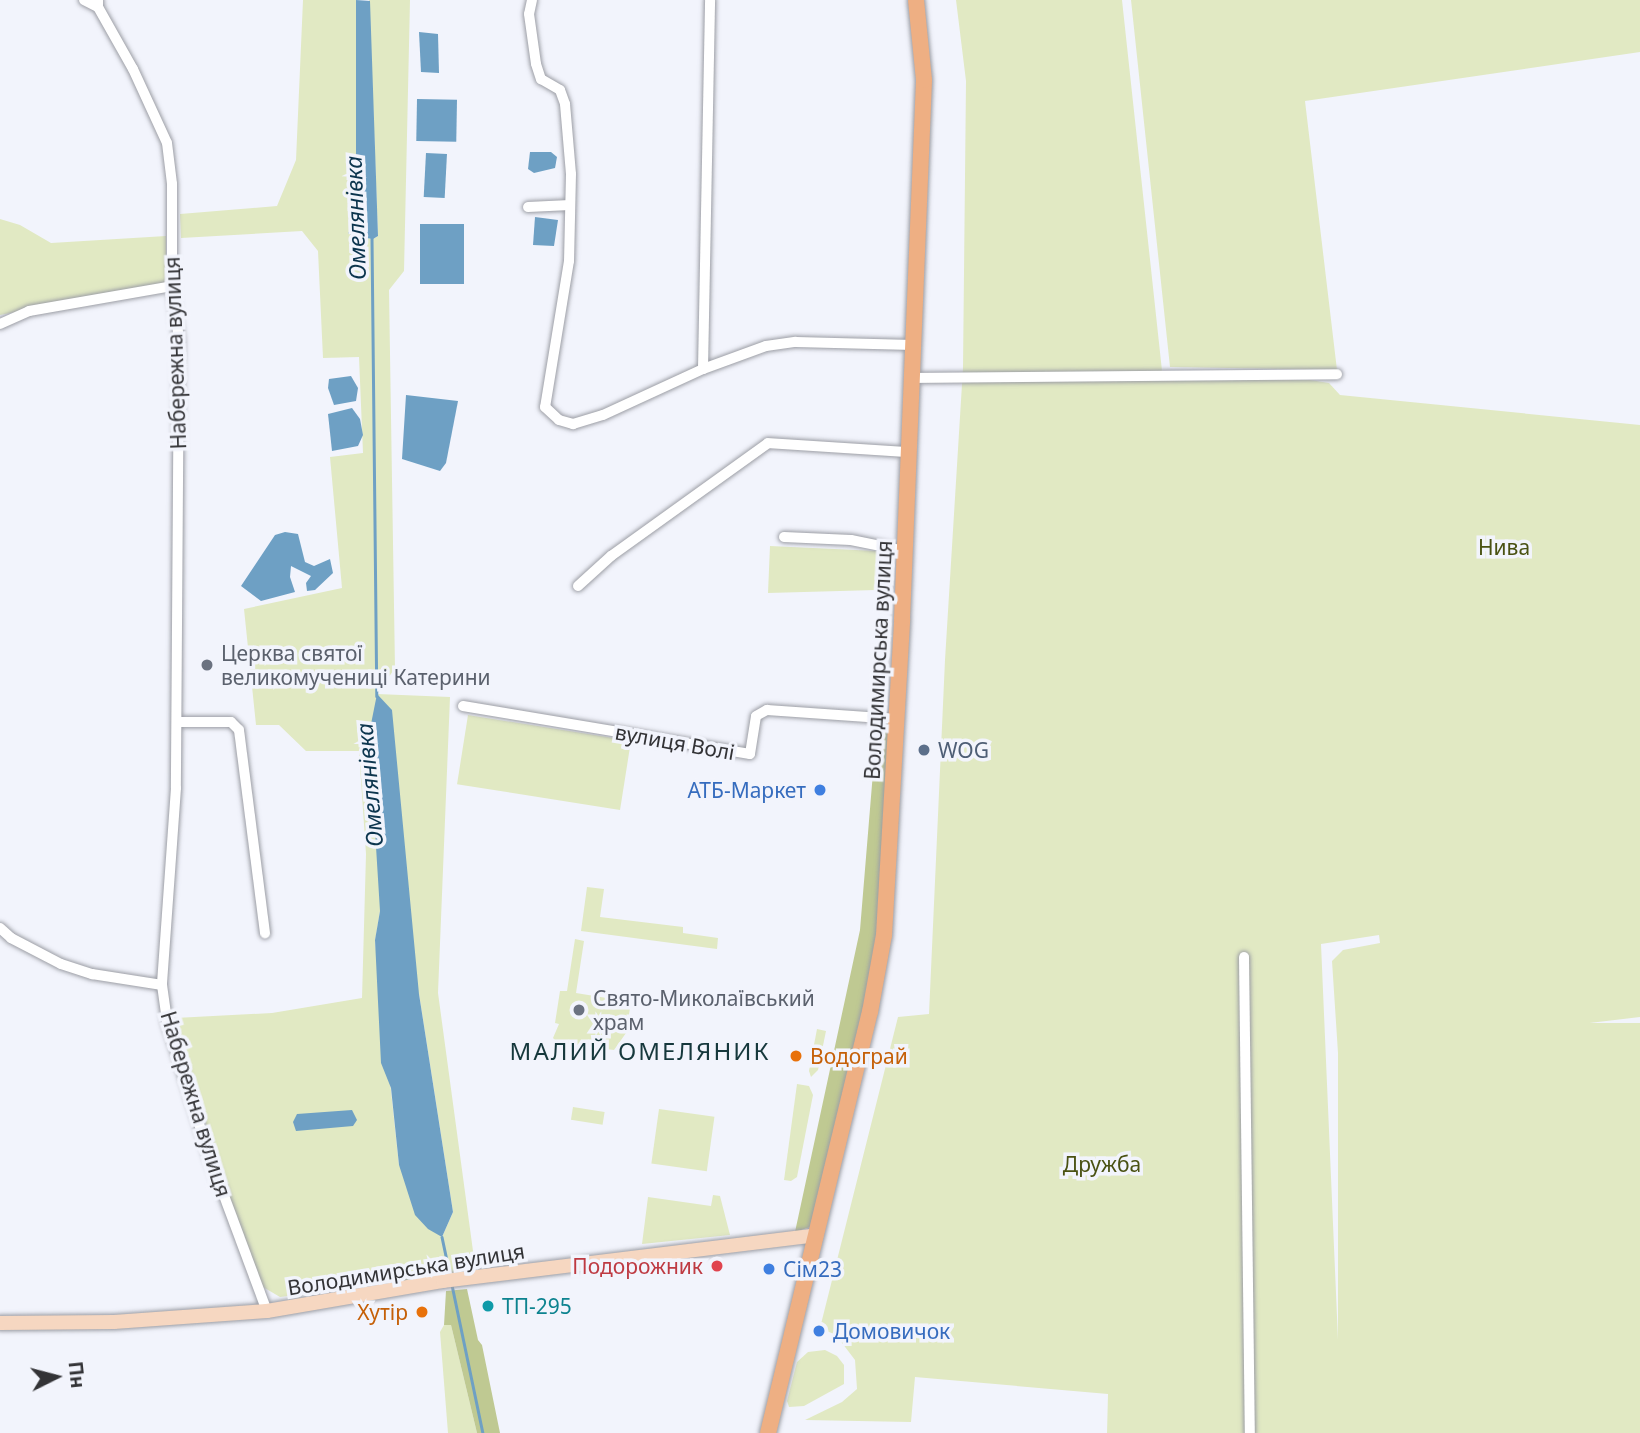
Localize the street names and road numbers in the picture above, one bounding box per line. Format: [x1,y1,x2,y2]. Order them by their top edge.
street label: Набережна вулиця [159,256,191,450]
street label: Володимирська вулиця [859,540,897,780]
street label: вулиця Волі [613,719,737,765]
street label: Набережна вулиця [156,1008,236,1200]
street label: Володимирська вулиця [286,1238,526,1300]

